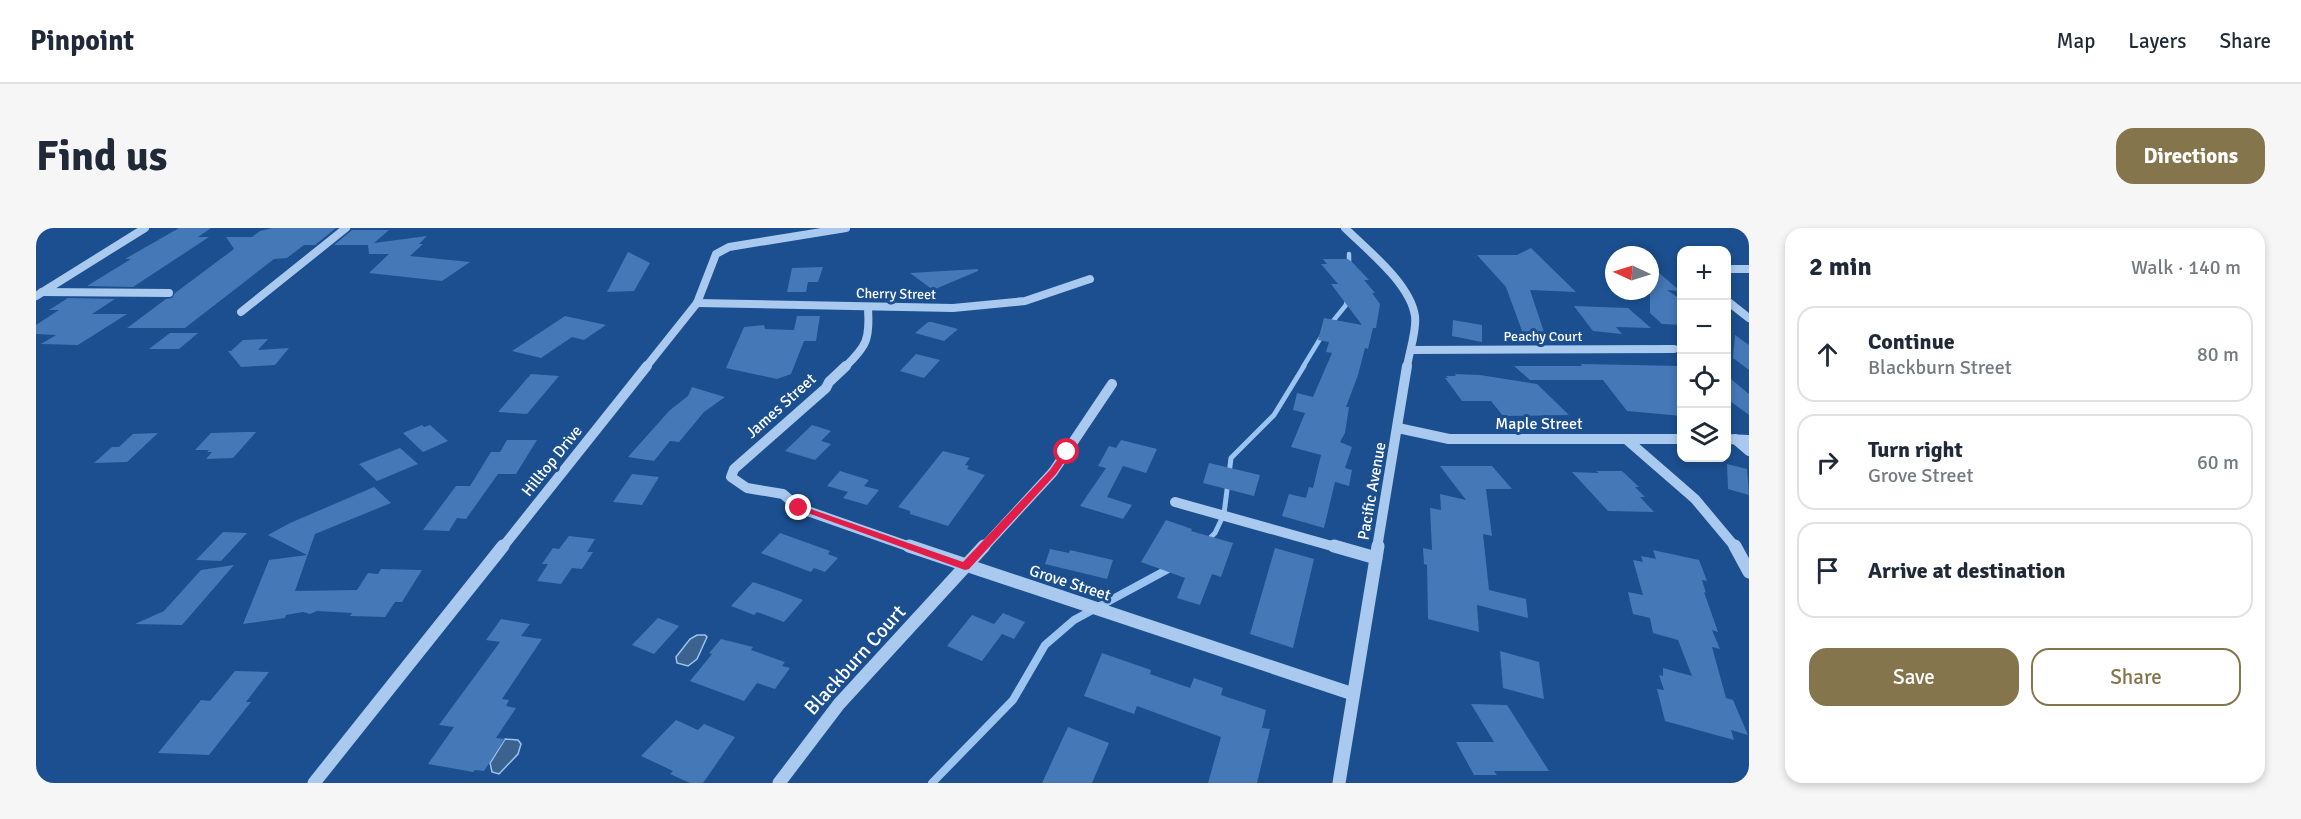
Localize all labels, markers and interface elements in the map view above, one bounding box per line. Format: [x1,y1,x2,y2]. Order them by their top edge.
text: Pinpoint [30,24,134,58]
text: Map [2057,28,2095,54]
text: Layers [2128,28,2186,54]
text: Share [2219,28,2271,54]
button: Directions [2116,128,2265,184]
text: Find us [36,131,167,182]
north arrow [1605,246,1659,300]
map controls [1677,246,1731,462]
button: + [1677,246,1731,300]
text: 2 min [1809,251,1872,283]
text: Walk · 140 m [2131,255,2241,280]
street label: Cherry Street [856,285,936,303]
button: − [1677,300,1731,354]
street label: Peachy Court [1504,328,1583,345]
text: Continue [1868,328,1955,355]
icon: ahead [1811,338,1844,371]
text: 80 m [2197,342,2239,367]
button: locate [1677,354,1731,408]
text: Blackburn Street [1868,355,2012,380]
street label: James Street [742,369,821,443]
button: layers [1677,408,1731,462]
street label: Maple Street [1495,414,1583,434]
street label: Hilltop Drive [517,421,587,501]
text: Turn right [1868,436,1963,463]
route start [1053,438,1079,464]
street label: Pacific Avenue [1354,440,1390,542]
icon: right [1811,446,1844,479]
text: 60 m [2197,450,2239,475]
text: Grove Street [1868,463,1973,488]
route end [785,494,811,520]
icon: arrive [1811,554,1844,587]
text: Arrive at destination [1868,557,2065,584]
street label: Grove Street [1027,560,1114,606]
street label: Blackburn Court [799,600,911,720]
button: Save [1809,648,2019,706]
button: Share [2031,648,2241,706]

